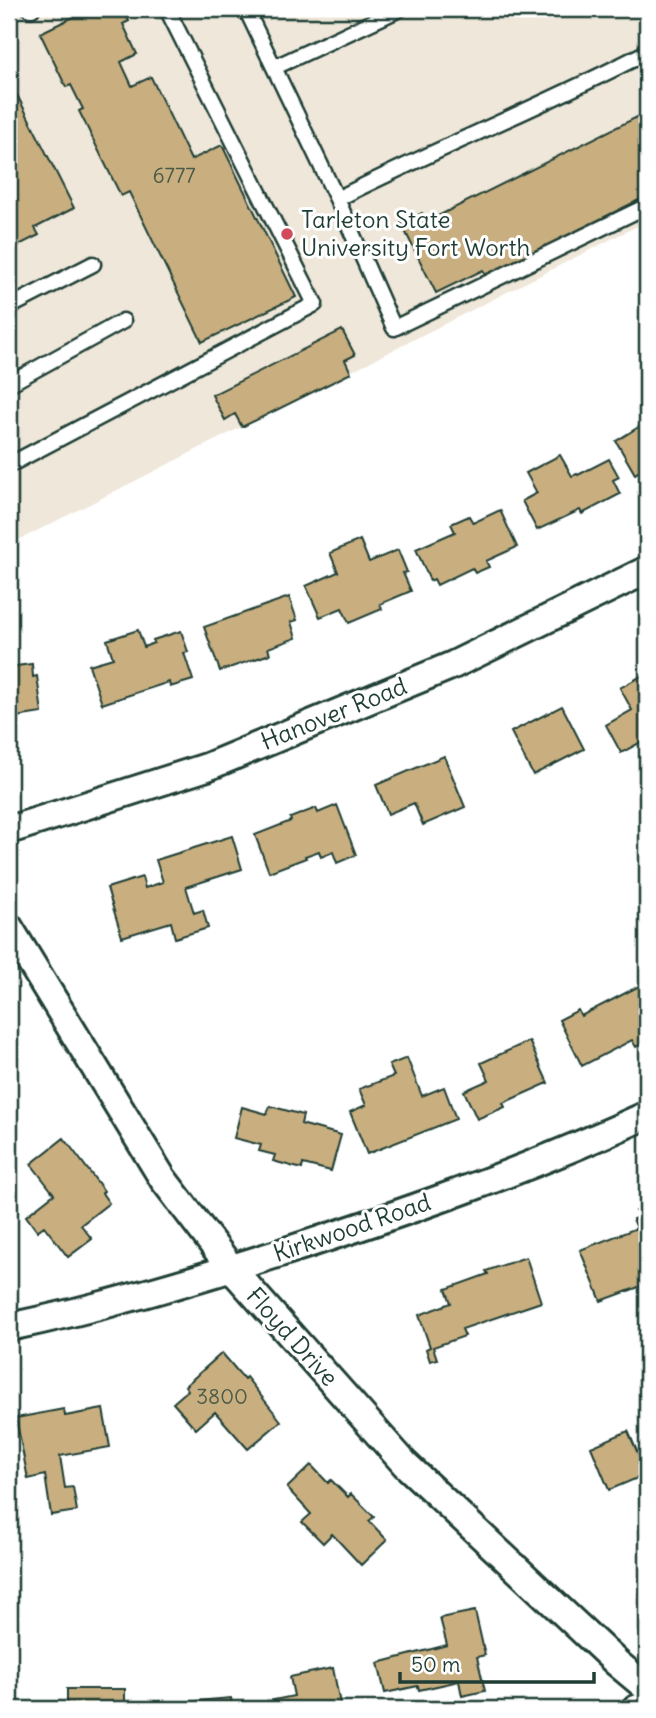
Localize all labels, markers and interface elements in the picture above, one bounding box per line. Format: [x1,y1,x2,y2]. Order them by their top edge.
house number: 6777 [153,162,196,189]
place label: Tarleton State University Fort Worth [301,204,530,262]
marker: Tarleton State University Fort Worth [279,226,295,242]
street label: Hanover Road [256,670,411,756]
street label: Kirkwood Road [269,1186,434,1268]
street label: Floyd Drive [241,1281,345,1392]
house number: 3800 [196,1383,248,1410]
scale bar [400,1641,595,1685]
text: 50 m [411,1651,460,1678]

